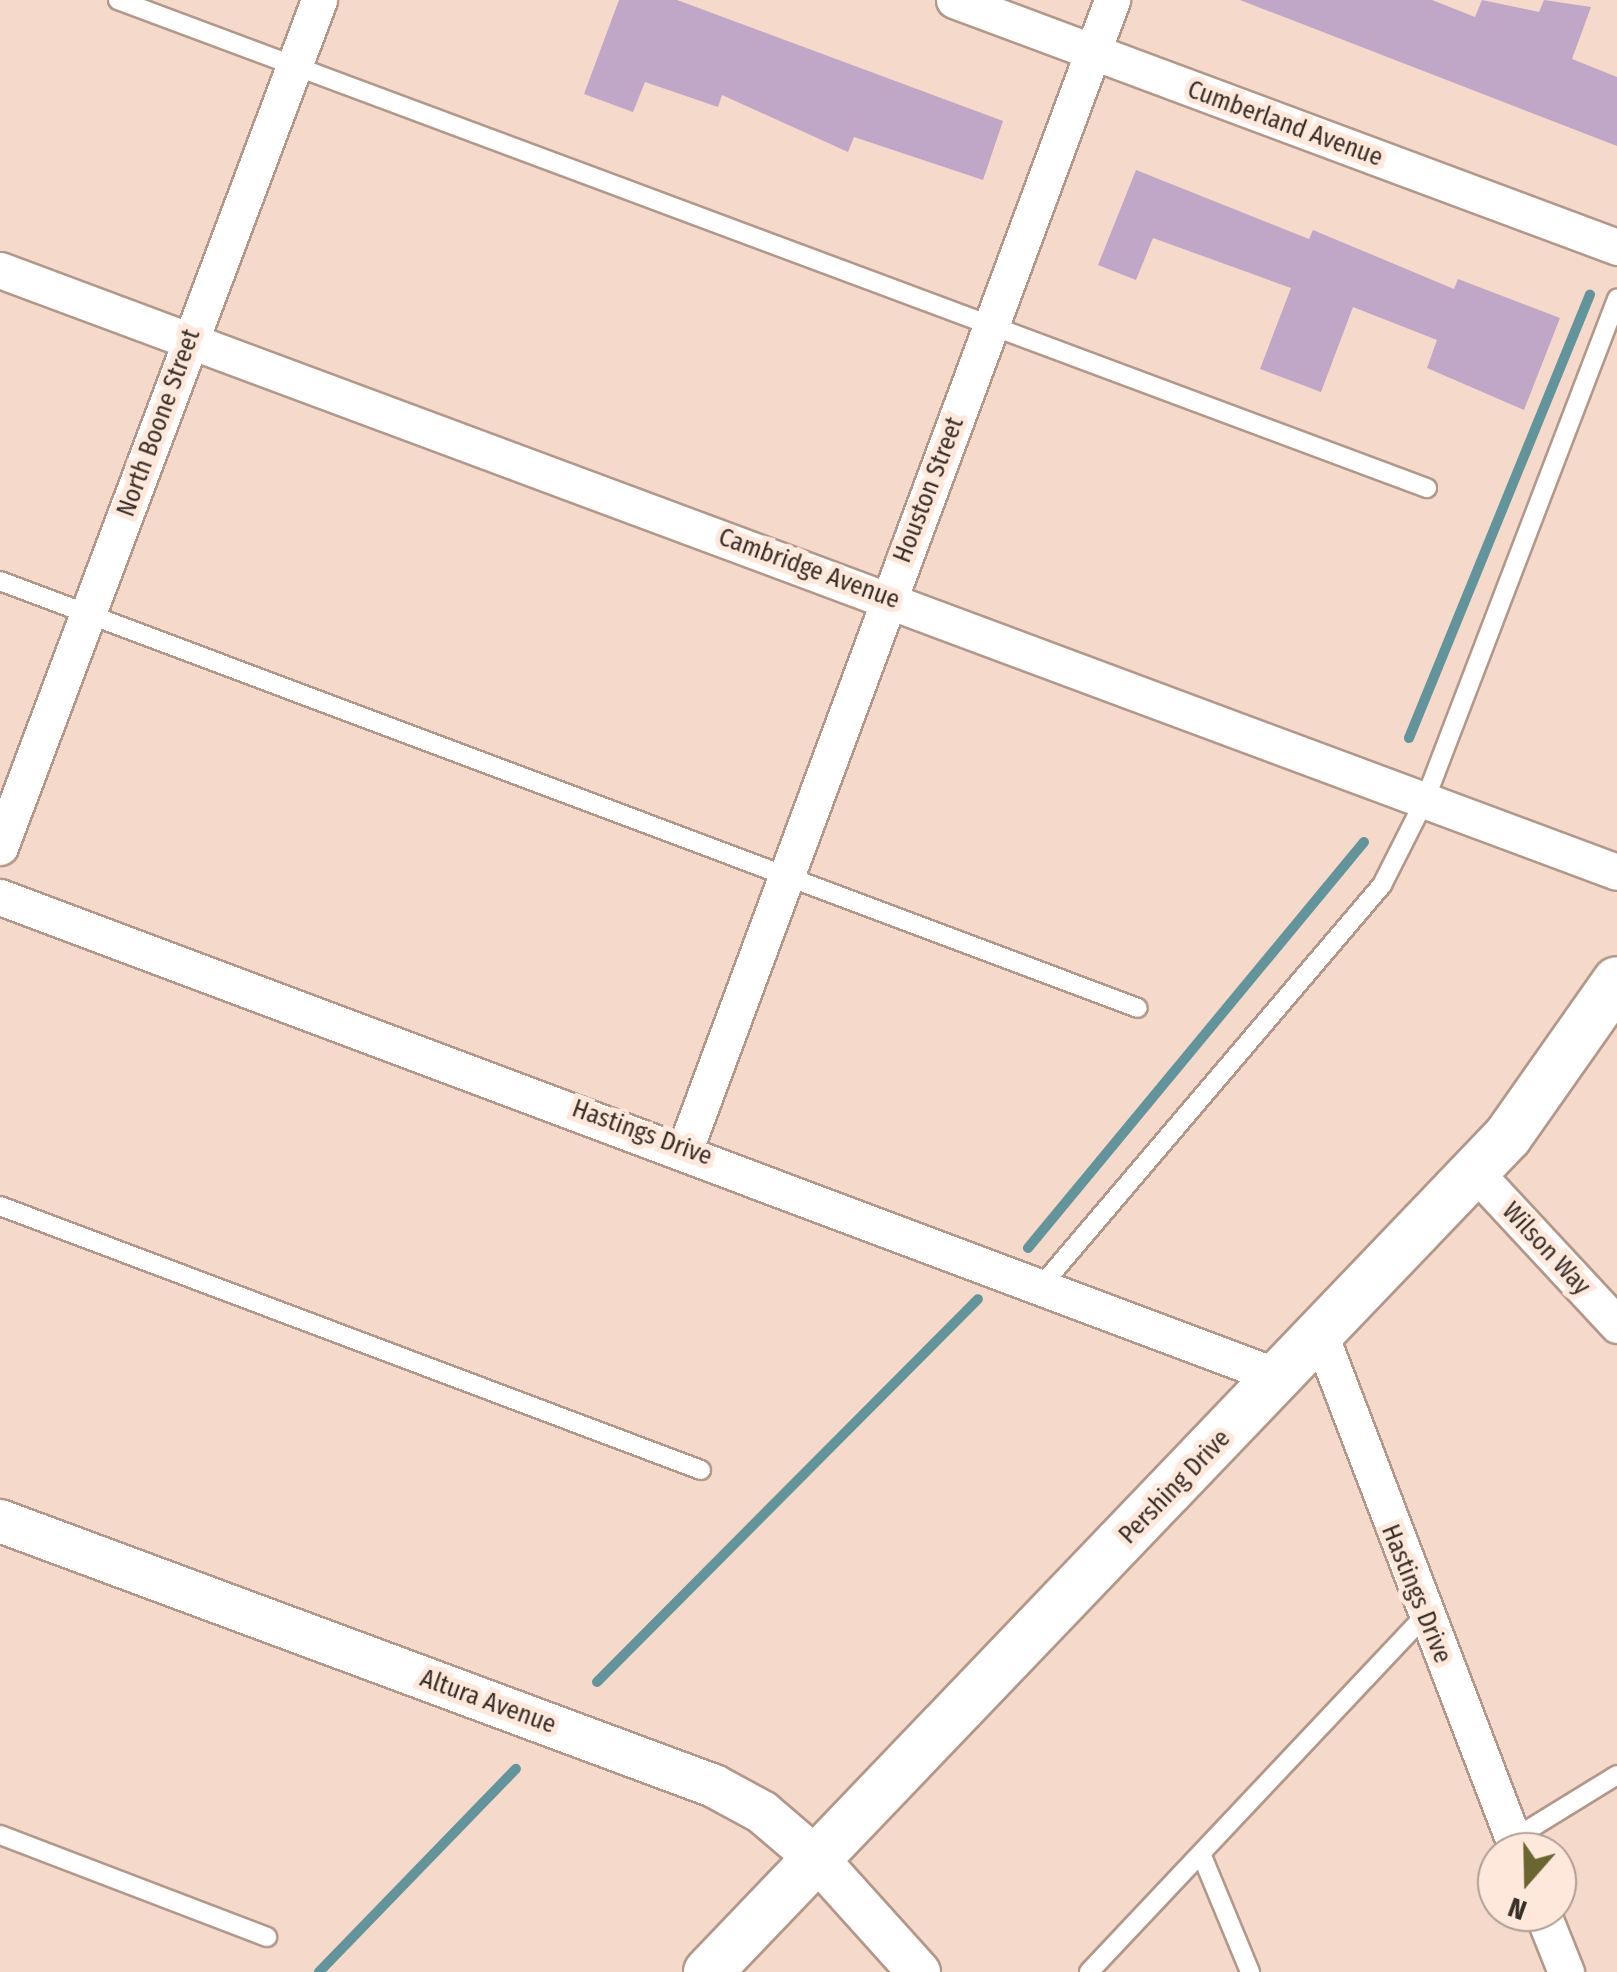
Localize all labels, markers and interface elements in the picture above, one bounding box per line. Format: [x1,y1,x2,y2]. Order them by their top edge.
street label: Cumberland Avenue [1183,75,1387,173]
street label: North Boone Street [111,325,207,521]
street label: Houston Street [887,413,971,567]
street label: Cambridge Avenue [714,522,904,616]
street label: Hastings Drive [568,1094,716,1172]
street label: Wilson Way [1496,1197,1596,1301]
street label: Pershing Drive [1113,1424,1237,1550]
street label: Hastings Drive [1375,1520,1457,1668]
street label: Altura Avenue [416,1664,560,1740]
north arrow [1477,1832,1577,1932]
text: N [1504,1890,1531,1927]

